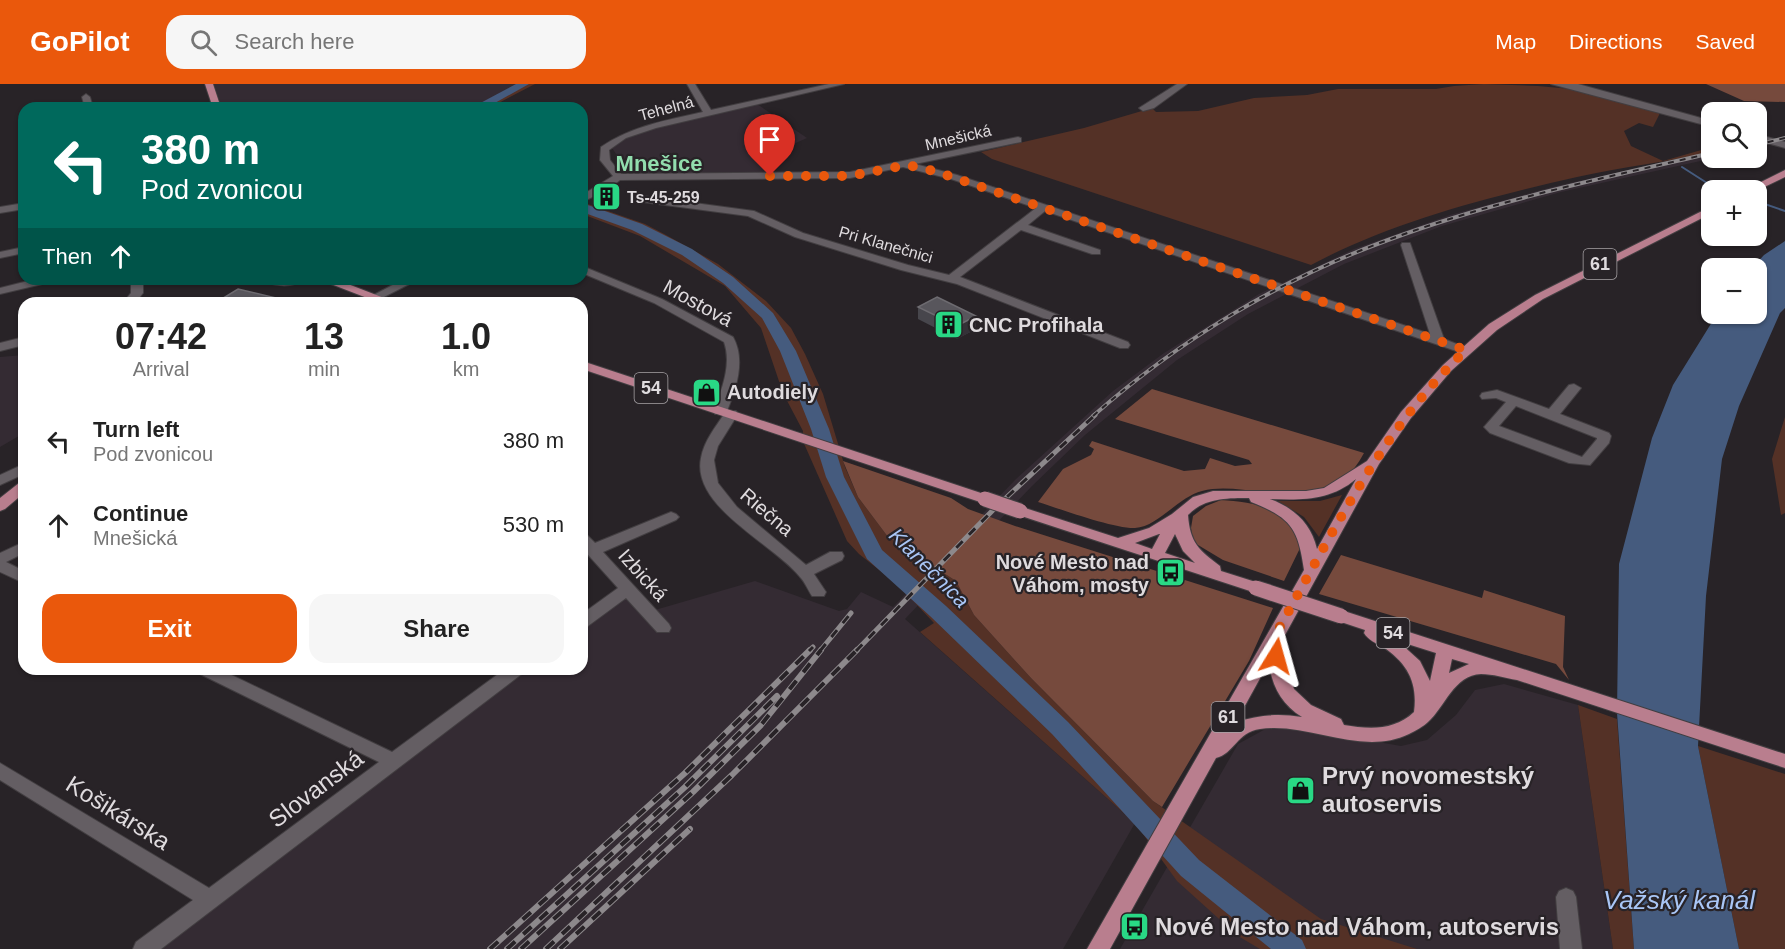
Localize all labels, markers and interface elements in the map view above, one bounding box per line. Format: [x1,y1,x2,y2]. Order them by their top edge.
search box [166,15,586,69]
text: GoPilot [30,26,130,57]
icon: search [187,26,220,59]
text: Search here [235,29,354,54]
text: Map [1495,30,1536,53]
text: Directions [1569,30,1662,53]
text: Saved [1695,30,1755,53]
street label: Tehelná [637,93,695,124]
map controls [1701,102,1767,324]
button: search [1701,102,1767,168]
pin [744,114,795,176]
street label: Mnešická [923,122,993,153]
icon: arrive [753,123,786,156]
icon: left [42,126,120,204]
text: 380 m [141,126,260,173]
district label: Mnešice [616,151,702,176]
text: Pod zvonicou [141,175,303,205]
button: + [1701,180,1767,246]
building icon: Ts-45-259 [590,181,622,213]
place label: Ts-45-259 [627,189,700,206]
street label: Pri Klanečnici [837,223,935,266]
icon: ahead [104,240,137,273]
text: Then [42,244,92,269]
road number: 61 [1584,249,1616,279]
button: − [1701,258,1767,324]
street label: Mostová [660,275,737,331]
building icon: CNC Profihala [932,309,964,341]
place label: CNC Profihala [969,314,1104,336]
text: 07:42 [115,316,207,357]
text: 13 [304,316,344,357]
text: 1.0 [441,316,491,357]
text: Arrival [133,358,189,380]
text: min [308,358,340,380]
text: km [453,358,479,380]
road number: 54 [634,373,668,403]
shop icon: Autodiely [690,376,722,408]
place label: Autodiely [727,381,819,403]
text: Turn left [93,417,179,442]
icon: left [42,425,75,458]
text: 380 m [503,428,564,453]
text: Pod zvonicou [93,443,213,465]
street label: Riečna [736,484,799,541]
text: Continue [93,501,188,526]
icon: ahead [42,509,75,542]
text: 530 m [503,512,564,537]
water label: Klanečnica [885,523,974,612]
text: Mnešická [93,527,177,549]
street label: Izbická [614,545,673,606]
place label: Nové Mesto nad Váhom, mosty [996,551,1150,596]
bus stop icon: Nové Mesto nad Váhom, mosty [1154,557,1186,589]
button: Exit [42,594,297,663]
button: Share [309,594,564,663]
road number: 54 [1376,618,1410,648]
position arrow [1244,624,1308,688]
road number: 61 [1212,702,1244,732]
street label: Slovanská [263,744,369,833]
place label: Prvý novomestský autoservis [1322,762,1535,817]
street label: Košikárska [61,770,176,855]
shop icon: Prvý novomestský autoservis [1285,774,1317,806]
water label: Važský kanál [1603,885,1756,915]
bus stop icon: Nové Mesto nad Váhom, autoservis [1118,911,1150,943]
place label: Nové Mesto nad Váhom, autoservis [1155,913,1559,940]

